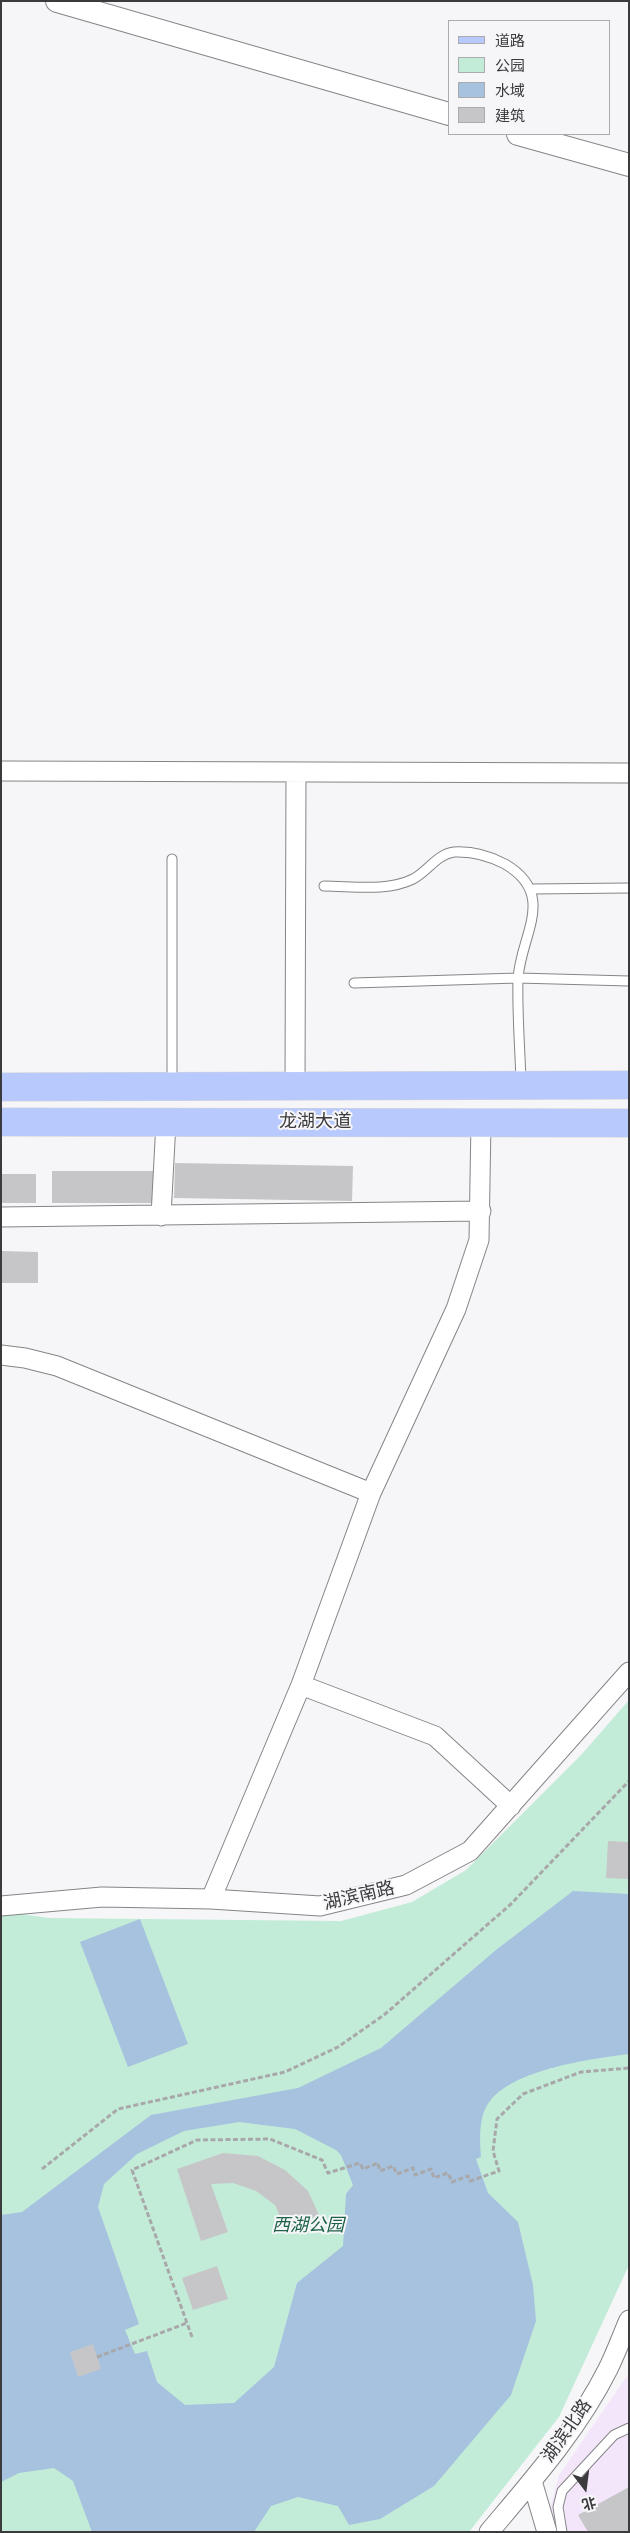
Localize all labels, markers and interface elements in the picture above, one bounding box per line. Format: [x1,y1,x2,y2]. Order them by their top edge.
legend [448,20,610,135]
text: 道路 [495,32,525,50]
text: 公园 [495,57,525,75]
text: 水域 [495,82,525,100]
text: 建筑 [495,107,525,125]
street label: 龙湖大道 [279,1111,351,1133]
street label: 湖滨南路 [321,1877,397,1915]
park label: 西湖公园 [272,2215,344,2237]
street label: 湖滨北路 [538,2395,596,2467]
north arrow [560,2463,610,2513]
text: 北 [580,2493,598,2513]

